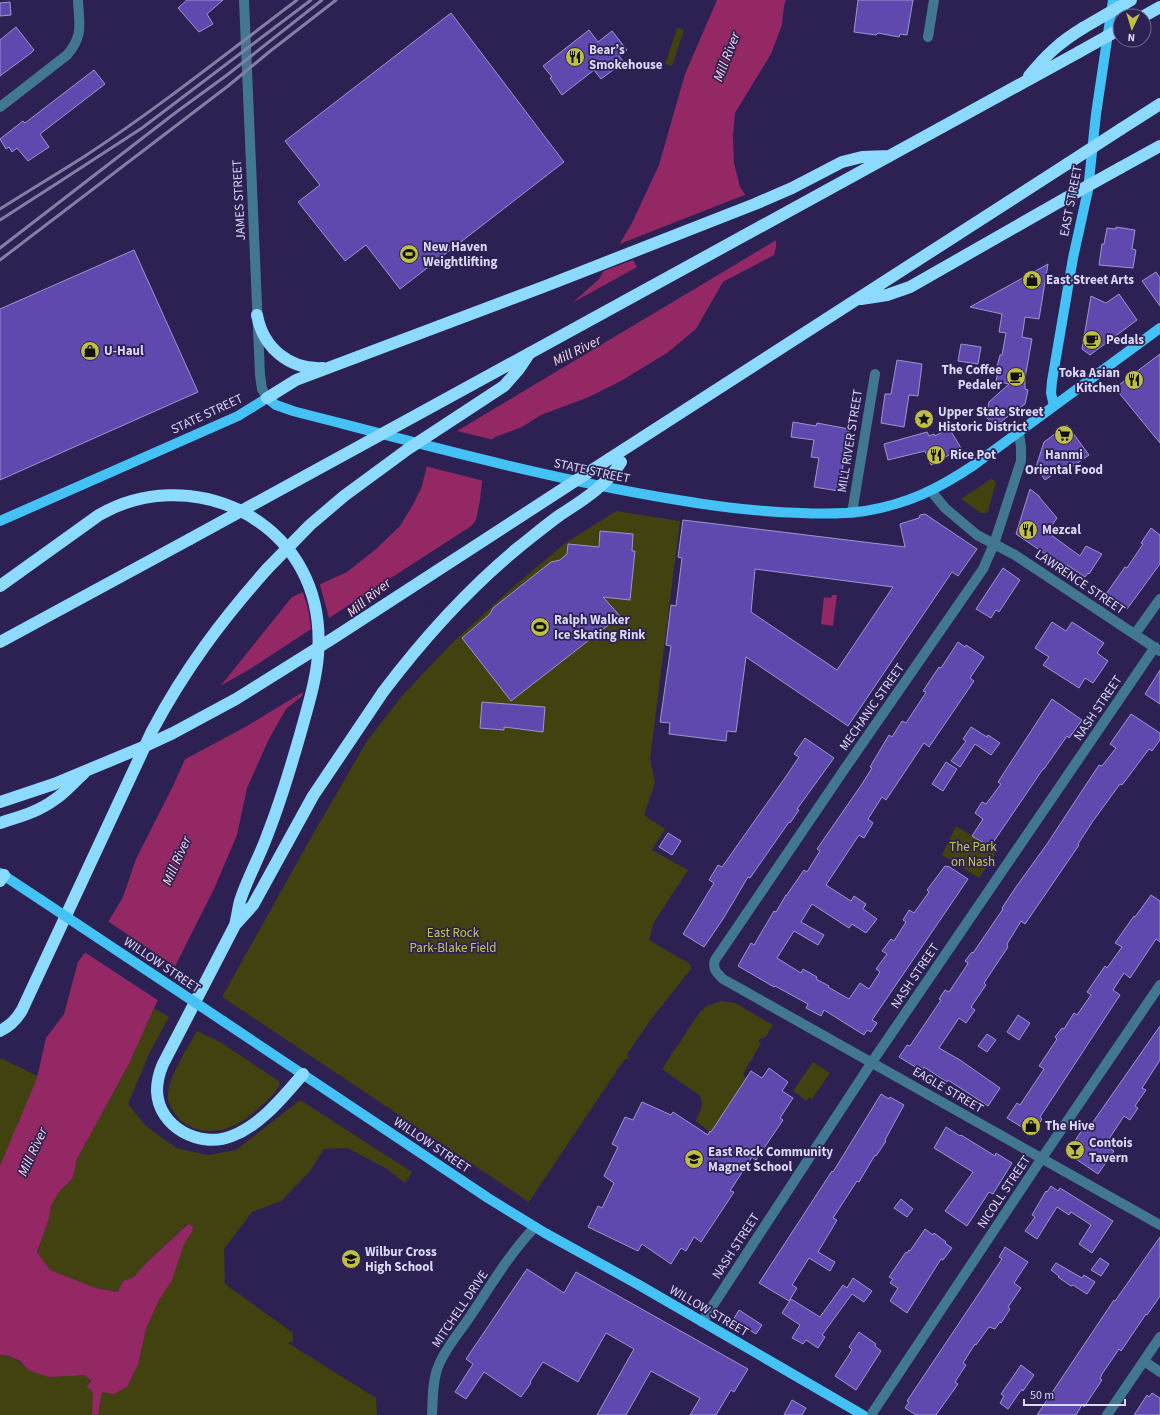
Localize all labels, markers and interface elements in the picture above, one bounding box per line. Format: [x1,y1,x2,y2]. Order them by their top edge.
north arrow [1112,8,1152,48]
water label: Mill River [708,28,746,85]
text: N [1127,30,1136,45]
place label: Bear’s Smokehouse [589,41,663,74]
restaurant icon: Bear’s Smokehouse [564,46,586,68]
street label: JAMES STREET [228,159,250,241]
street label: EAST STREET [1055,164,1087,238]
place label: New Haven Weightlifting [423,238,498,271]
sports icon: New Haven Weightlifting [398,243,420,265]
shop icon: East Street Arts [1021,269,1043,291]
place label: East Street Arts [1046,271,1134,289]
cafe icon: Pedals [1081,329,1103,351]
water label: Mill River [549,330,606,371]
place label: Pedals [1106,331,1144,349]
shop icon: U-Haul [79,340,101,362]
place label: U-Haul [104,342,144,360]
place label: The Coffee Pedaler [941,361,1003,394]
place label: Toka Asian Kitchen [1059,364,1120,397]
cafe icon: The Coffee Pedaler [1005,366,1027,388]
restaurant icon: Toka Asian Kitchen [1123,369,1145,391]
street label: MILL RIVER STREET [833,388,867,494]
street label: STATE STREET [168,389,246,439]
place label: Upper State Street Historic District [938,403,1044,436]
place icon: Upper State Street Historic District [913,408,935,430]
supermarket icon: Hanmi Oriental Food [1053,424,1075,446]
restaurant icon: Rice Pot [925,444,947,466]
place label: Rice Pot [950,446,996,464]
place label: Hanmi Oriental Food [1025,446,1103,479]
street label: STATE STREET [552,454,632,488]
restaurant icon: Mezcal [1017,519,1039,541]
place label: Mezcal [1042,521,1081,539]
street label: LAWRENCE STREET [1031,545,1129,619]
water label: Mill River [343,573,396,622]
place label: Ralph Walker Ice Skating Rink [554,611,646,644]
sports icon: Ralph Walker Ice Skating Rink [529,616,551,638]
street label: MECHANIC STREET [835,660,909,754]
street label: NASH STREET [1070,672,1127,744]
water label: Mill River [157,832,197,889]
park label: The Park on Nash [949,838,997,871]
park label: East Rock Park-Blake Field [409,924,497,957]
street label: WILLOW STREET [120,933,204,997]
street label: NASH STREET [887,940,944,1012]
street label: EAGLE STREET [909,1062,987,1118]
street label: WILLOW STREET [390,1113,474,1177]
shop icon: The Hive [1020,1115,1042,1137]
place label: The Hive [1045,1117,1095,1135]
water label: Mill River [13,1123,54,1180]
place label: Contois Tavern [1089,1134,1133,1167]
bar icon: Contois Tavern [1064,1139,1086,1161]
place label: East Rock Community Magnet School [708,1143,833,1176]
school or university icon: East Rock Community Magnet School [683,1148,705,1170]
street label: NICOLL STREET [973,1152,1035,1232]
street label: NASH STREET [708,1210,764,1282]
place label: Wilbur Cross High School [365,1243,437,1276]
school or university icon: Wilbur Cross High School [340,1248,362,1270]
street label: MITCHELL DRIVE [427,1267,493,1351]
street label: WILLOW STREET [666,1281,752,1341]
scale bar [1024,1381,1125,1407]
text: 50 m [1030,1387,1054,1404]

